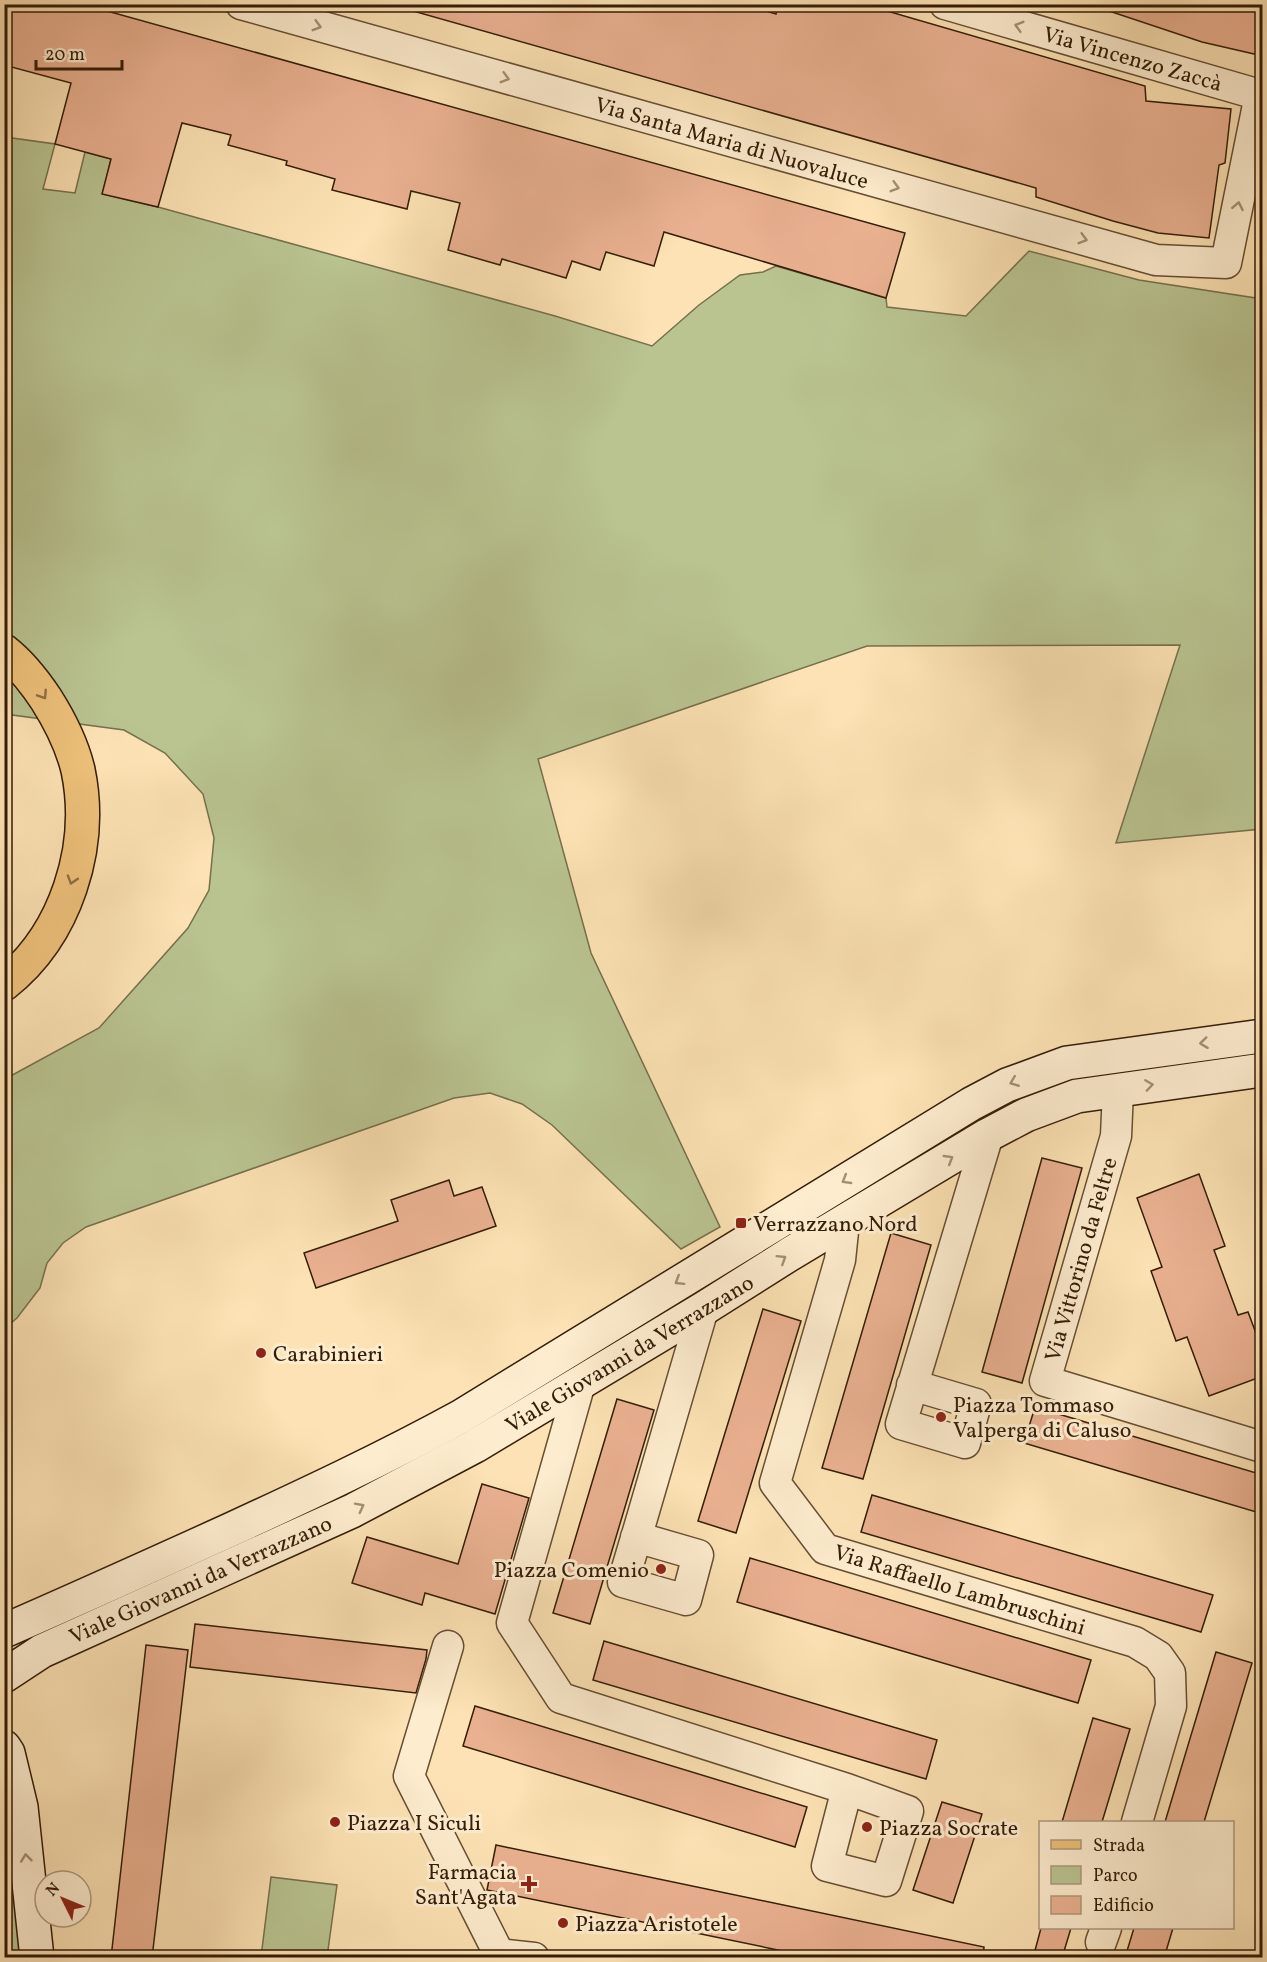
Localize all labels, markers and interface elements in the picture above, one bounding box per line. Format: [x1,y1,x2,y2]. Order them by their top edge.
one-way arrow [311,19,322,31]
street label: Via Vincenzo Zaccà [1039,20,1226,101]
one-way arrow [1014,21,1025,33]
scale bar [36,33,122,71]
text: 20 m [45,43,85,68]
one-way arrow [499,71,510,83]
street label: Via Santa Maria di Nuovaluce [591,90,872,198]
one-way arrow [889,180,900,192]
one-way arrow [1230,201,1243,211]
one-way arrow [1078,232,1088,245]
one-way arrow [36,688,47,699]
one-way arrow [67,874,79,885]
one-way arrow [1200,1036,1209,1049]
one-way arrow [1010,1075,1021,1087]
one-way arrow [1144,1080,1154,1092]
one-way arrow [943,1154,953,1166]
street label: Via Vittorino da Feltre [1038,1154,1126,1365]
one-way arrow [842,1172,852,1184]
place label: Verrazzano Nord [753,1210,918,1241]
marker: Verrazzano Nord [734,1216,748,1230]
one-way arrow [776,1255,786,1267]
street label: Viale Giovanni da Verrazzano [500,1269,760,1442]
one-way arrow [675,1274,685,1286]
place label: Carabinieri [273,1340,383,1371]
marker: Carabinieri [254,1346,268,1360]
place label: Piazza Tommaso Valperga di Caluso [953,1391,1131,1447]
marker: Piazza Tommaso Valperga di Caluso [934,1410,948,1424]
one-way arrow [354,1502,365,1514]
street label: Viale Giovanni da Verrazzano [65,1509,337,1653]
street label: Via Raffaello Lambruschini [830,1538,1089,1644]
place label: Piazza Comenio [494,1556,649,1587]
marker: Piazza Comenio [654,1562,668,1576]
place label: Piazza I Siculi [347,1809,481,1840]
place label: Piazza Socrate [879,1814,1018,1845]
marker: Piazza I Siculi [328,1815,342,1829]
marker: Piazza Socrate [860,1820,874,1834]
legend [1039,1821,1234,1929]
text: Strada [1093,1834,1145,1859]
one-way arrow [20,1853,33,1862]
place label: Farmacia Sant'Agata [415,1858,517,1914]
text: Parco [1093,1864,1138,1889]
north arrow [33,1869,93,1929]
marker: Farmacia Sant'Agata [522,1877,536,1891]
text: N [41,1878,66,1902]
text: Edificio [1093,1894,1154,1919]
place label: Piazza Aristotele [575,1910,738,1941]
marker: Piazza Aristotele [556,1916,570,1930]

